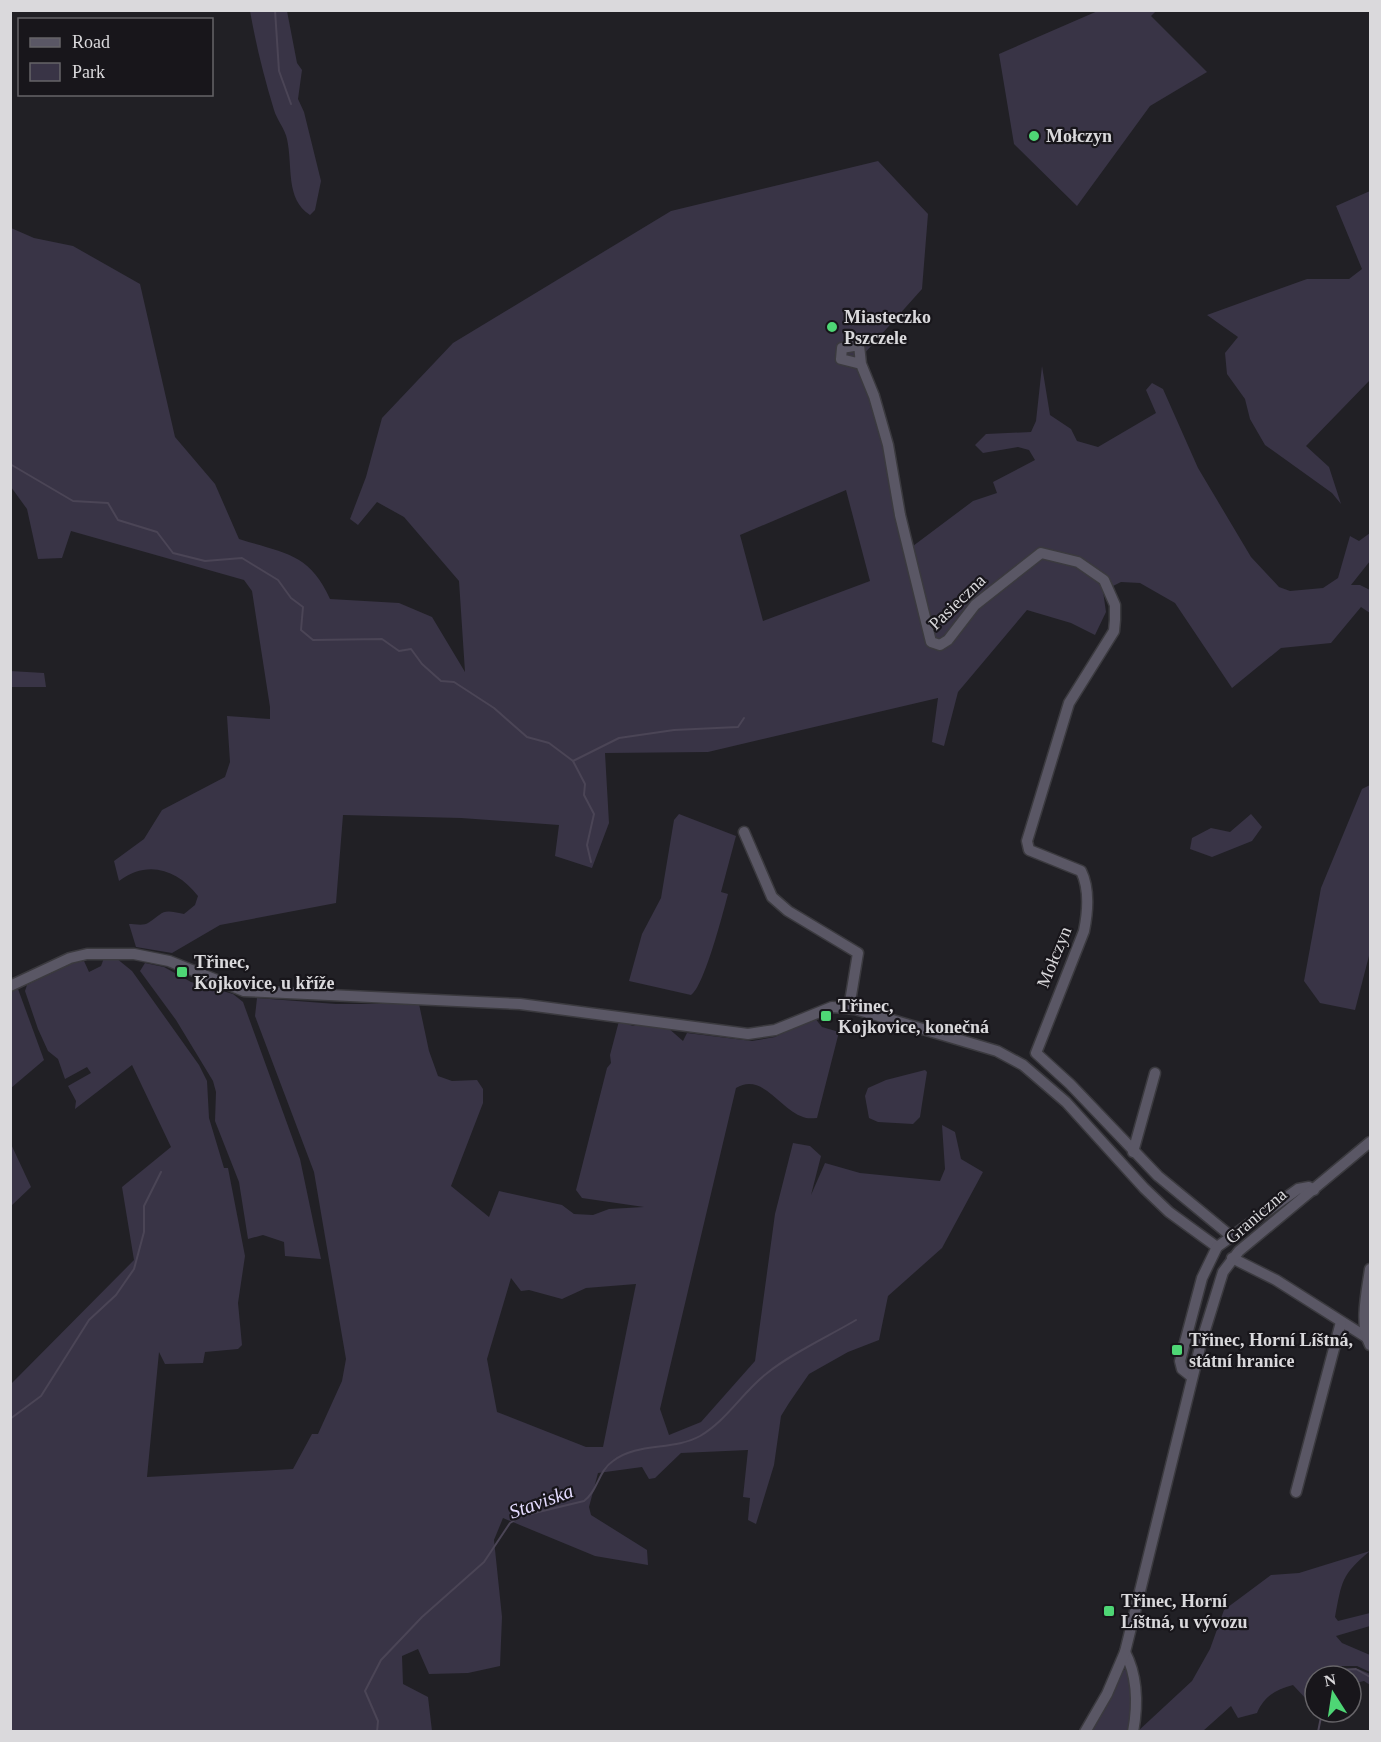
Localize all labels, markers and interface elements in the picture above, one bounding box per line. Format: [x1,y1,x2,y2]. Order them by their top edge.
legend [18,18,213,96]
text: Road [72,32,110,52]
text: Park [72,62,105,82]
place label: Mołczyn [1046,126,1112,146]
marker: Mołczyn [1027,129,1041,143]
place label: Miasteczko Pszczele [844,307,931,348]
marker: Miasteczko Pszczele [825,320,839,334]
street label: Pasieczna [925,570,989,634]
street label: Mołczyn [1033,924,1075,990]
place label: Třinec, Kojkovice, u kříže [194,952,334,993]
marker: Třinec, Kojkovice, u kříže [175,965,189,979]
place label: Třinec, Kojkovice, konečná [838,996,989,1037]
marker: Třinec, Kojkovice, konečná [819,1009,833,1023]
street label: Graniczna [1222,1184,1290,1248]
place label: Třinec, Horní Líštná, státní hranice [1189,1330,1353,1371]
marker: Třinec, Horní Líštná, státní hranice [1170,1343,1184,1357]
water label: Staviska [506,1479,576,1523]
place label: Třinec, Horní Líštná, u vývozu [1121,1591,1248,1632]
marker: Třinec, Horní Líštná, u vývozu [1102,1604,1116,1618]
north arrow [1303,1664,1363,1724]
text: N [1323,1670,1338,1689]

